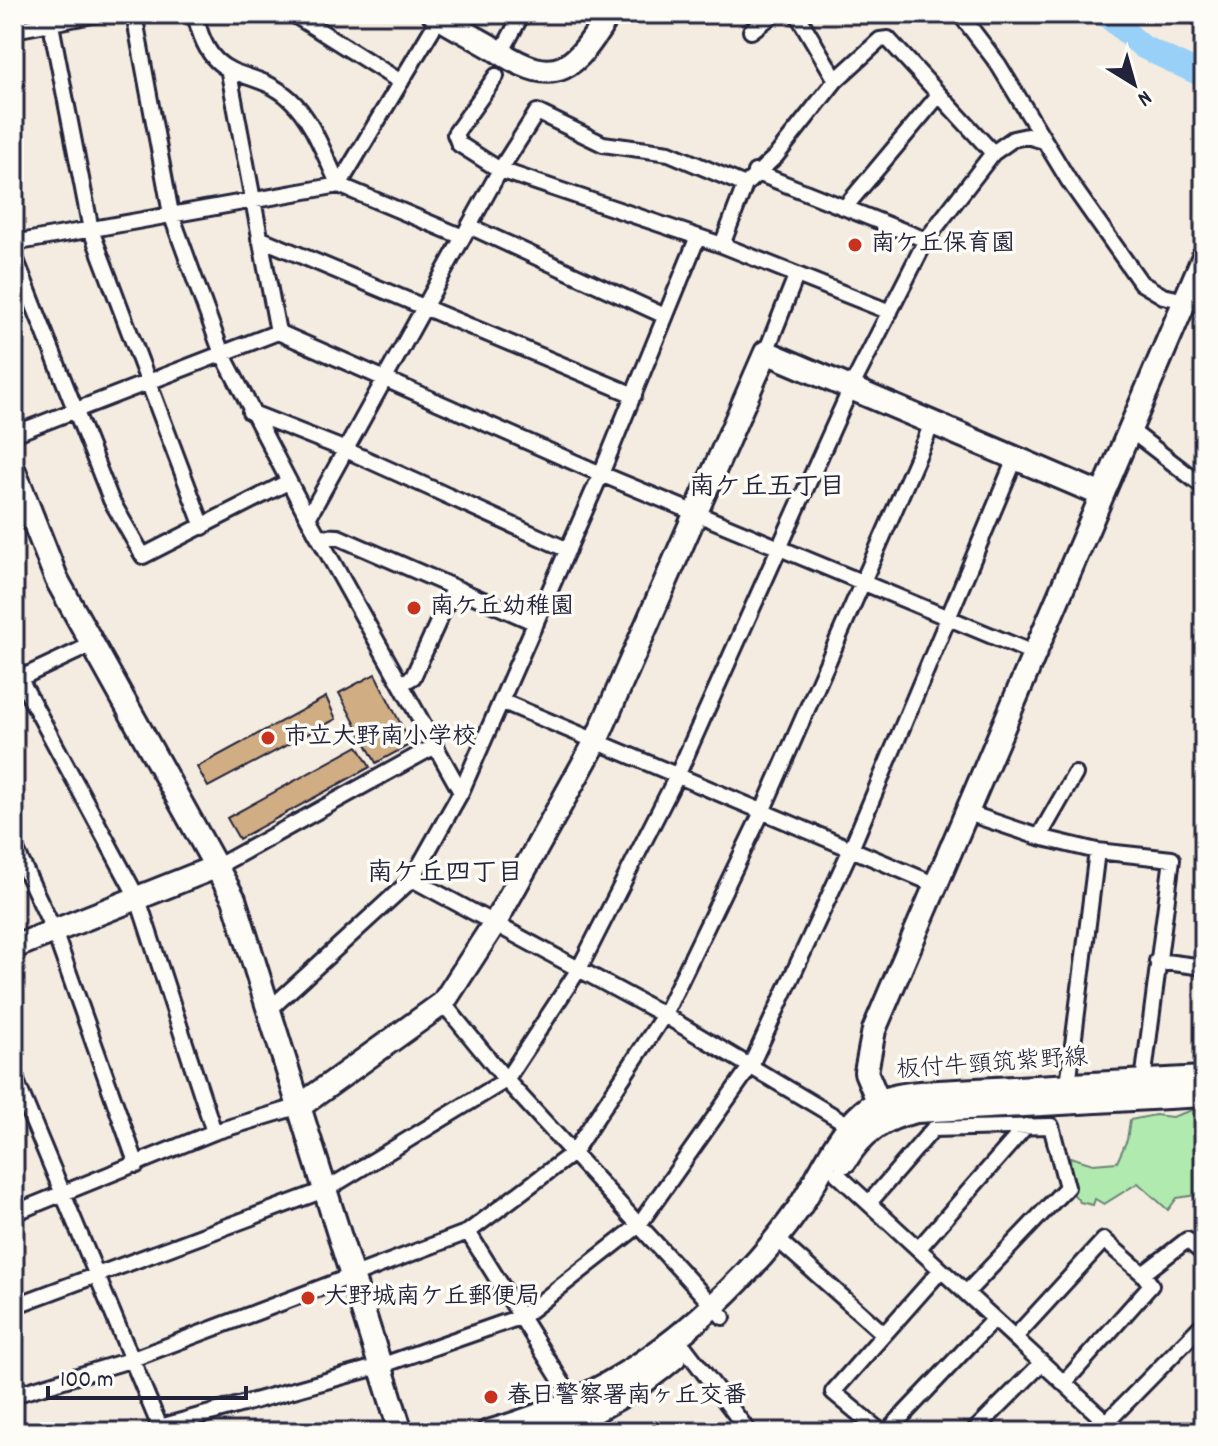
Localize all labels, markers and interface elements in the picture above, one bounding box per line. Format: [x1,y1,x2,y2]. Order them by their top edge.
north arrow [1094,44,1174,124]
text: N [1130,82,1158,113]
place label: 南ケ丘保育園 [871,228,1015,262]
marker: 南ケ丘保育園 [846,236,864,254]
district label: 南ケ丘五丁目 [689,470,845,507]
place label: 南ケ丘幼稚園 [430,591,574,625]
marker: 南ケ丘幼稚園 [405,599,423,617]
place label: 市立大野南小学校 [284,721,476,755]
marker: 市立大野南小学校 [259,729,277,747]
district label: 南ケ丘四丁目 [367,856,523,893]
street label: 板付牛頸筑紫野線 [895,1041,1089,1089]
place label: 大野城南ケ丘郵便局 [324,1281,540,1315]
marker: 大野城南ケ丘郵便局 [299,1289,317,1307]
scale bar [48,1350,246,1400]
text: 100 m [60,1364,113,1398]
place label: 春日警察署南ヶ丘交番 [507,1380,747,1414]
marker: 春日警察署南ヶ丘交番 [482,1388,500,1406]

